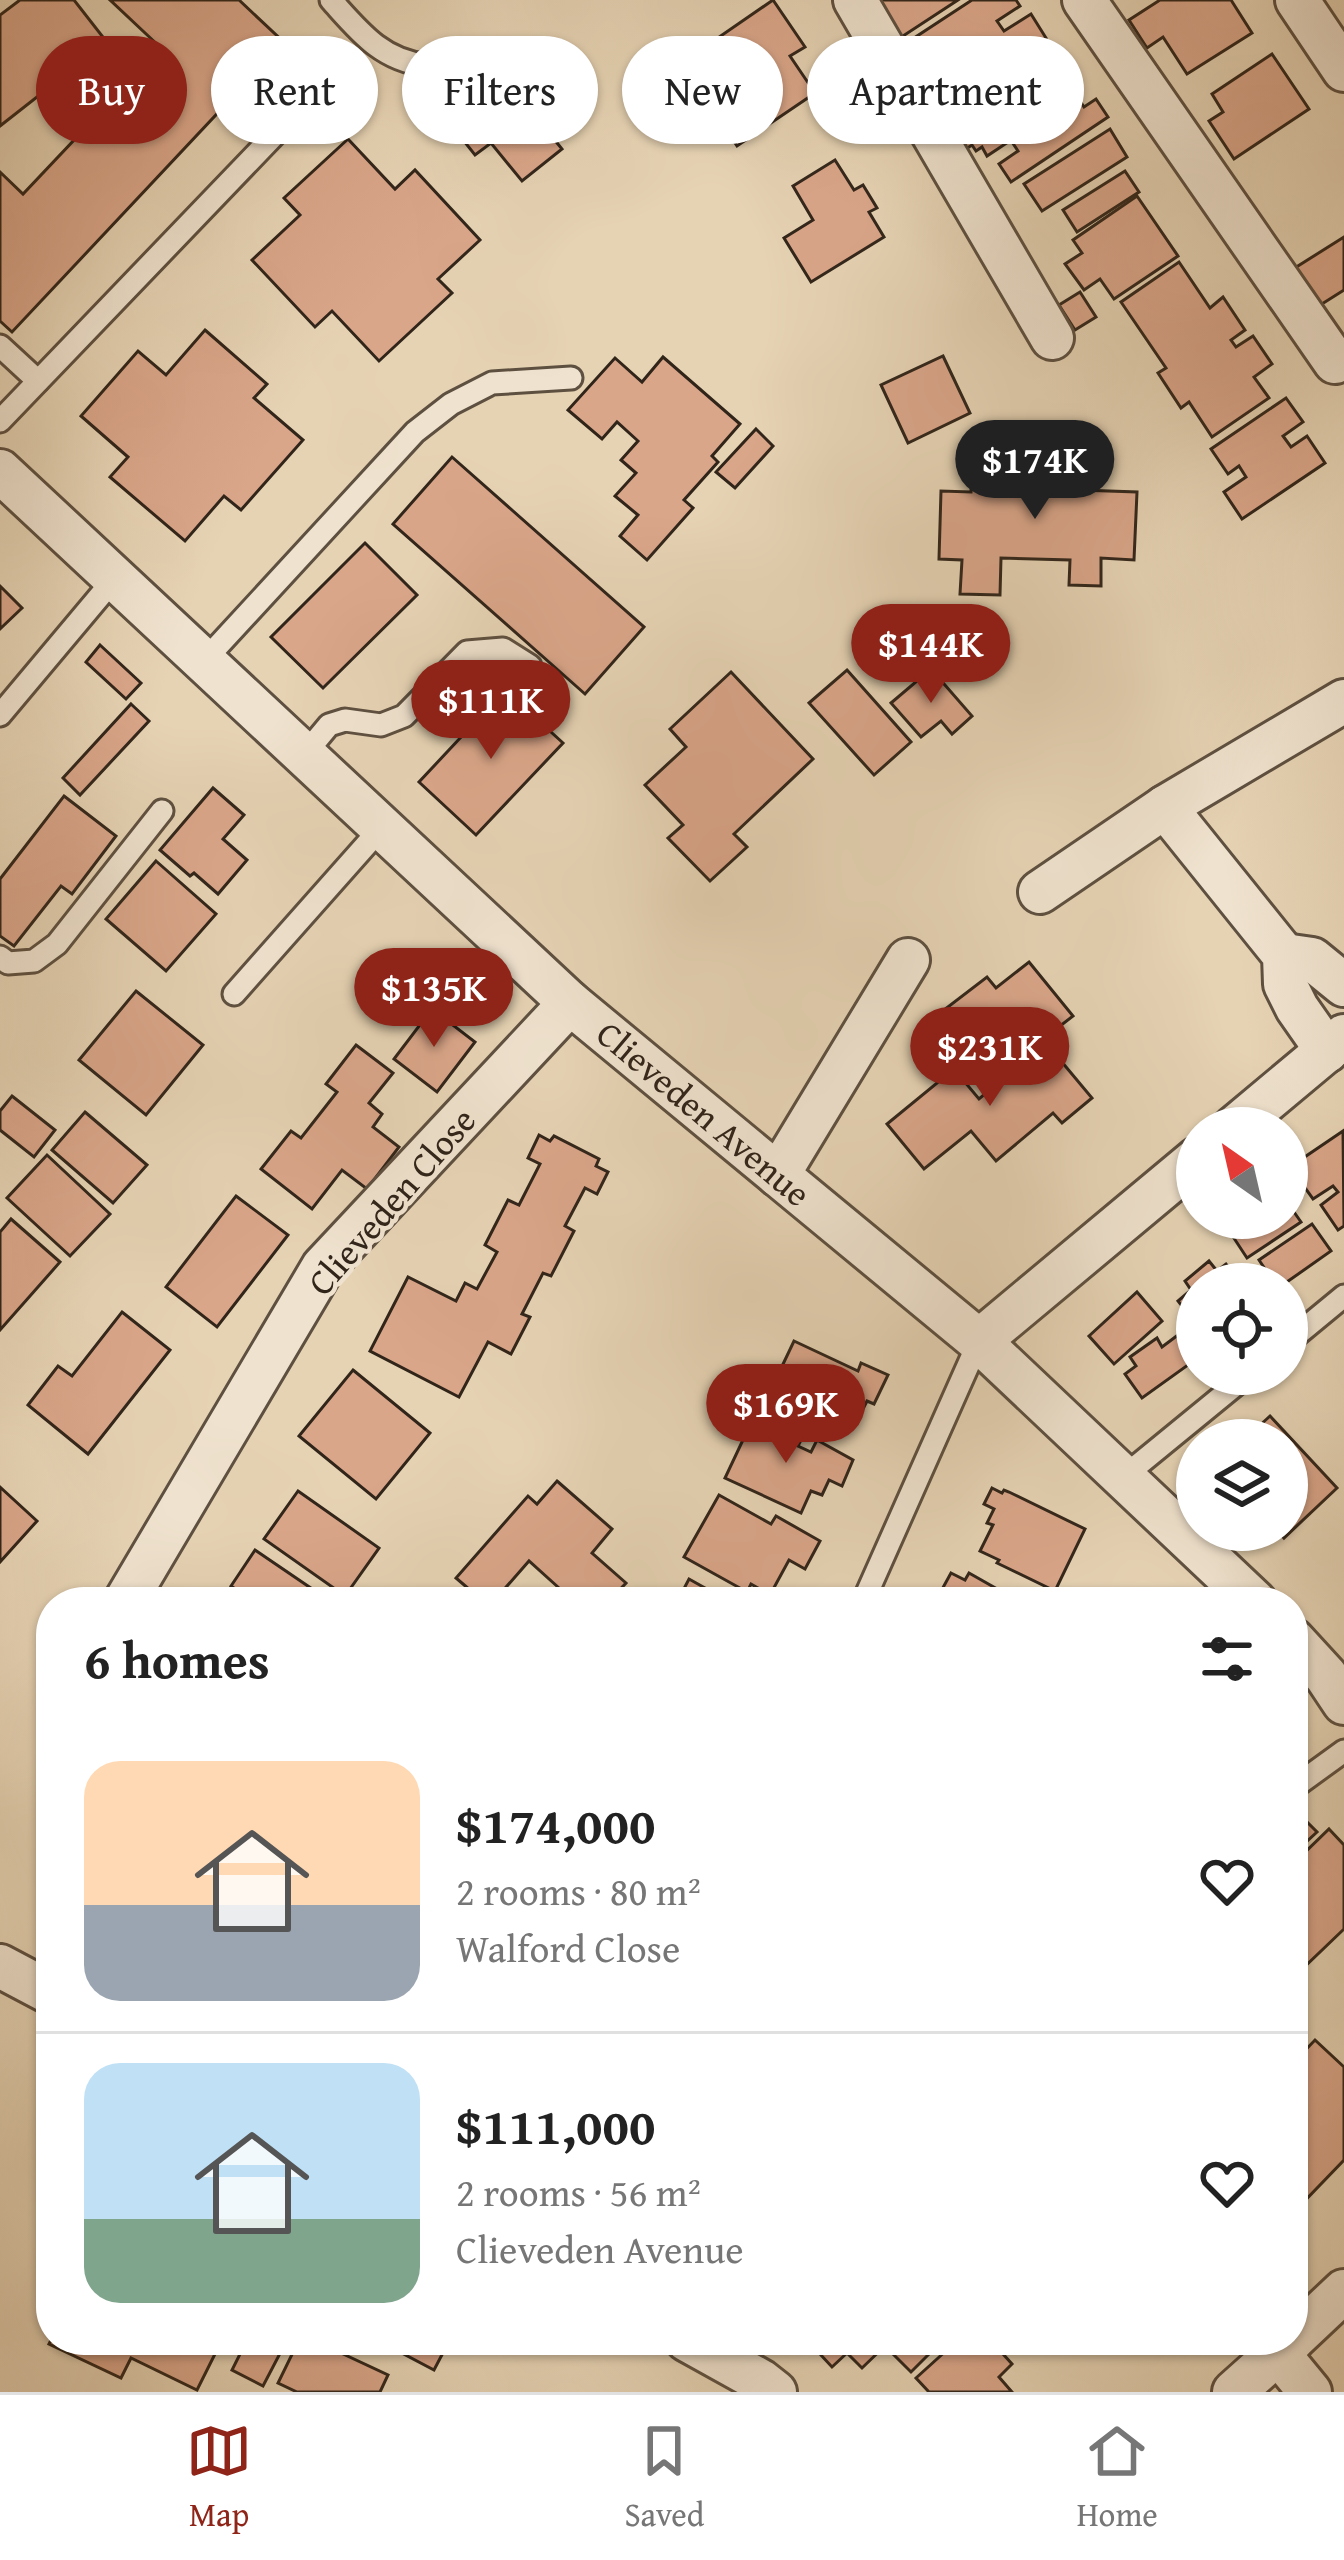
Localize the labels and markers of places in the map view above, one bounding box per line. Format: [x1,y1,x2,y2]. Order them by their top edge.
pin: $174K [951,420,1119,522]
pin: $144K [847,604,1015,706]
pin: $111K [407,660,575,762]
pin: $135K [350,948,518,1050]
pin: $231K [906,1007,1074,1109]
pin: $169K [702,1364,870,1466]

